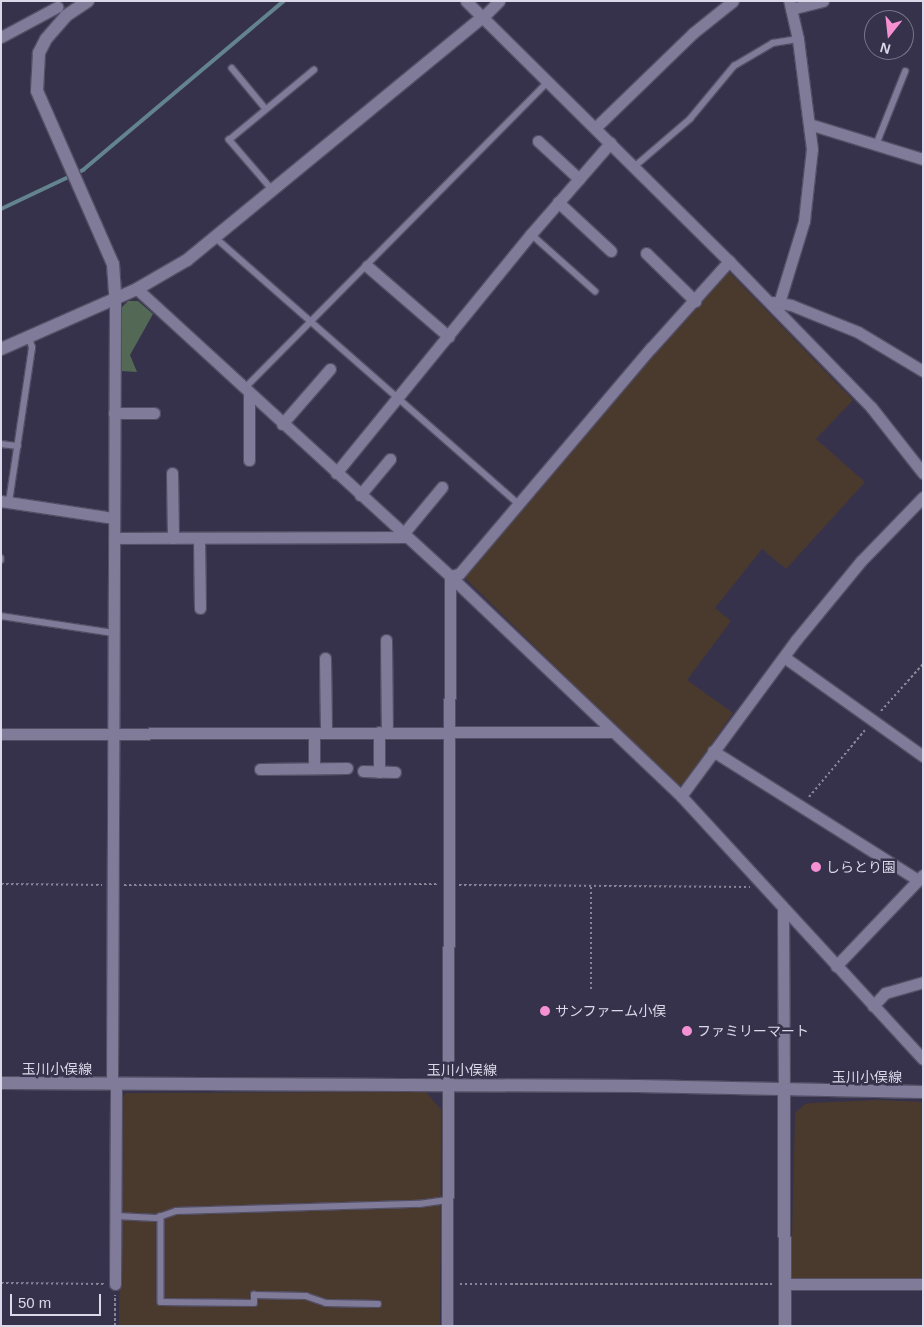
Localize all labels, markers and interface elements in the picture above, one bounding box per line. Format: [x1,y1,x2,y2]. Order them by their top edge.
north arrow [864,10,914,60]
text: N [878,39,892,58]
place label: しらとり園 [826,859,896,875]
marker: しらとり園 [810,861,822,873]
place label: サンファーム小俣 [555,1003,667,1019]
marker: サンファーム小俣 [539,1005,551,1017]
place label: ファミリーマート [697,1023,809,1039]
marker: ファミリーマート [681,1025,693,1037]
street label: 玉川小俣線 [22,1061,92,1077]
street label: 玉川小俣線 [427,1062,497,1078]
street label: 玉川小俣線 [832,1069,902,1085]
scale bar [12,1284,104,1316]
text: 50 m [18,1294,51,1311]

